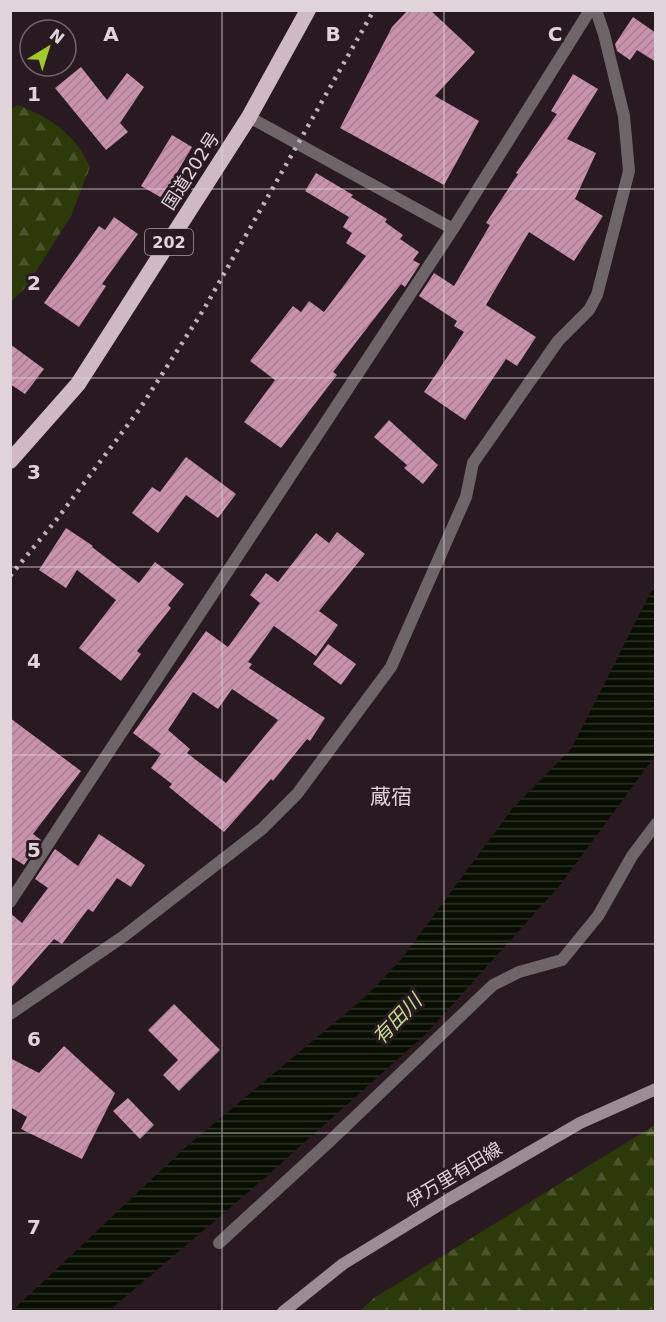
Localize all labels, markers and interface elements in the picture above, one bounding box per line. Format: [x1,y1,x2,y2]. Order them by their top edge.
north arrow [18,18,78,78]
text: A [103,22,119,46]
text: B [325,22,341,46]
text: C [548,22,562,46]
text: N [46,25,68,48]
text: 1 [27,82,41,106]
street label: 国道202号 [158,128,223,213]
road number: 202 [145,229,193,255]
text: 2 [27,271,41,295]
text: 3 [27,460,41,484]
text: 4 [27,649,41,673]
district label: 蔵宿 [370,785,412,809]
text: 5 [27,838,41,862]
water label: 有田川 [368,988,428,1049]
text: 6 [27,1027,41,1051]
street label: 伊万里有田線 [402,1138,505,1211]
text: 7 [27,1215,41,1239]

